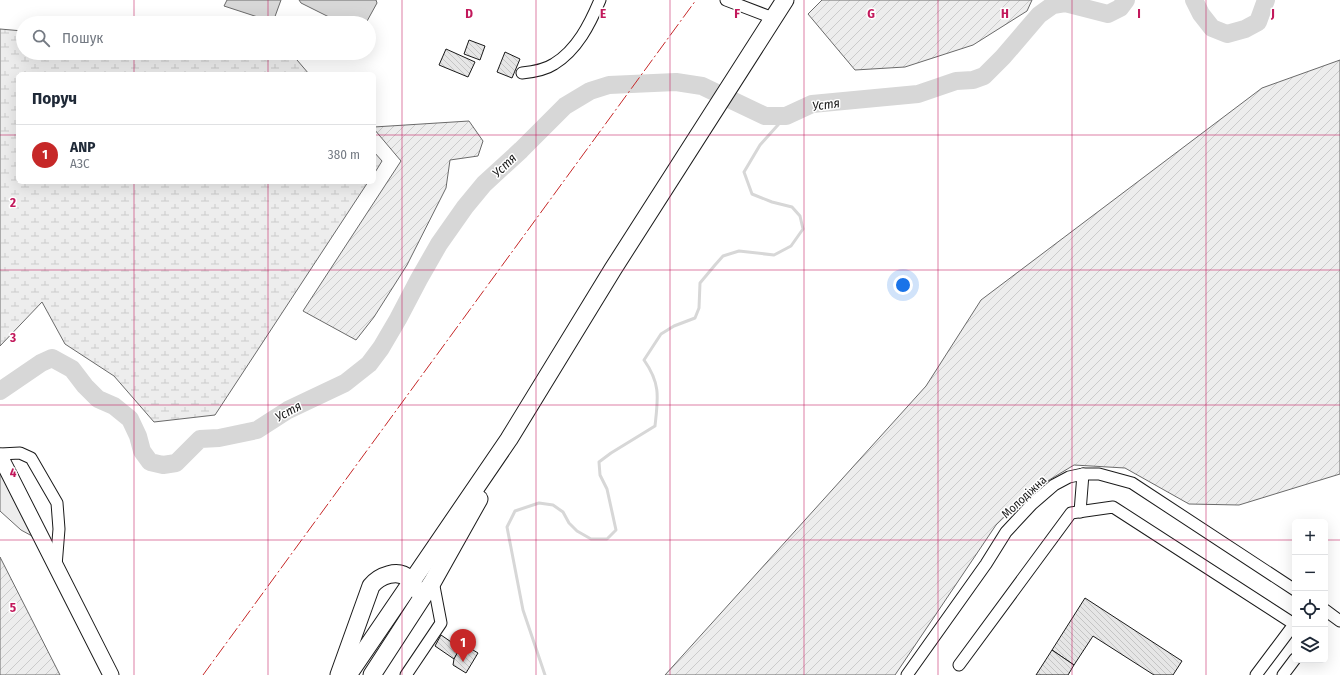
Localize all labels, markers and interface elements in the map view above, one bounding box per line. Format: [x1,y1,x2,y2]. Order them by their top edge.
text: D [465,6,473,21]
text: E [600,6,606,21]
text: F [734,6,740,21]
text: G [867,6,875,21]
text: H [1001,6,1009,21]
text: I [1137,6,1141,21]
text: J [1270,6,1275,21]
search box [16,16,376,60]
icon: search [30,27,52,49]
text: Пошук [62,29,103,47]
text: Поруч [32,88,77,109]
water label: Устя [811,95,841,114]
text: ANP [70,138,95,156]
text: 1 [42,147,48,162]
text: 380 m [328,147,360,162]
water label: Устя [489,150,520,180]
text: АЗС [70,156,90,171]
text: 2 [9,195,16,210]
your location [893,275,913,295]
text: 3 [9,330,16,345]
water label: Устя [273,398,304,425]
text: 4 [10,465,17,480]
street label: Молодіжна [999,473,1049,521]
map controls [1292,519,1328,663]
button: + [1292,519,1328,555]
button: − [1292,555,1328,591]
button: locate [1292,591,1328,627]
text: 5 [10,600,16,615]
button: layers [1292,627,1328,663]
pin: 1 [450,629,476,662]

